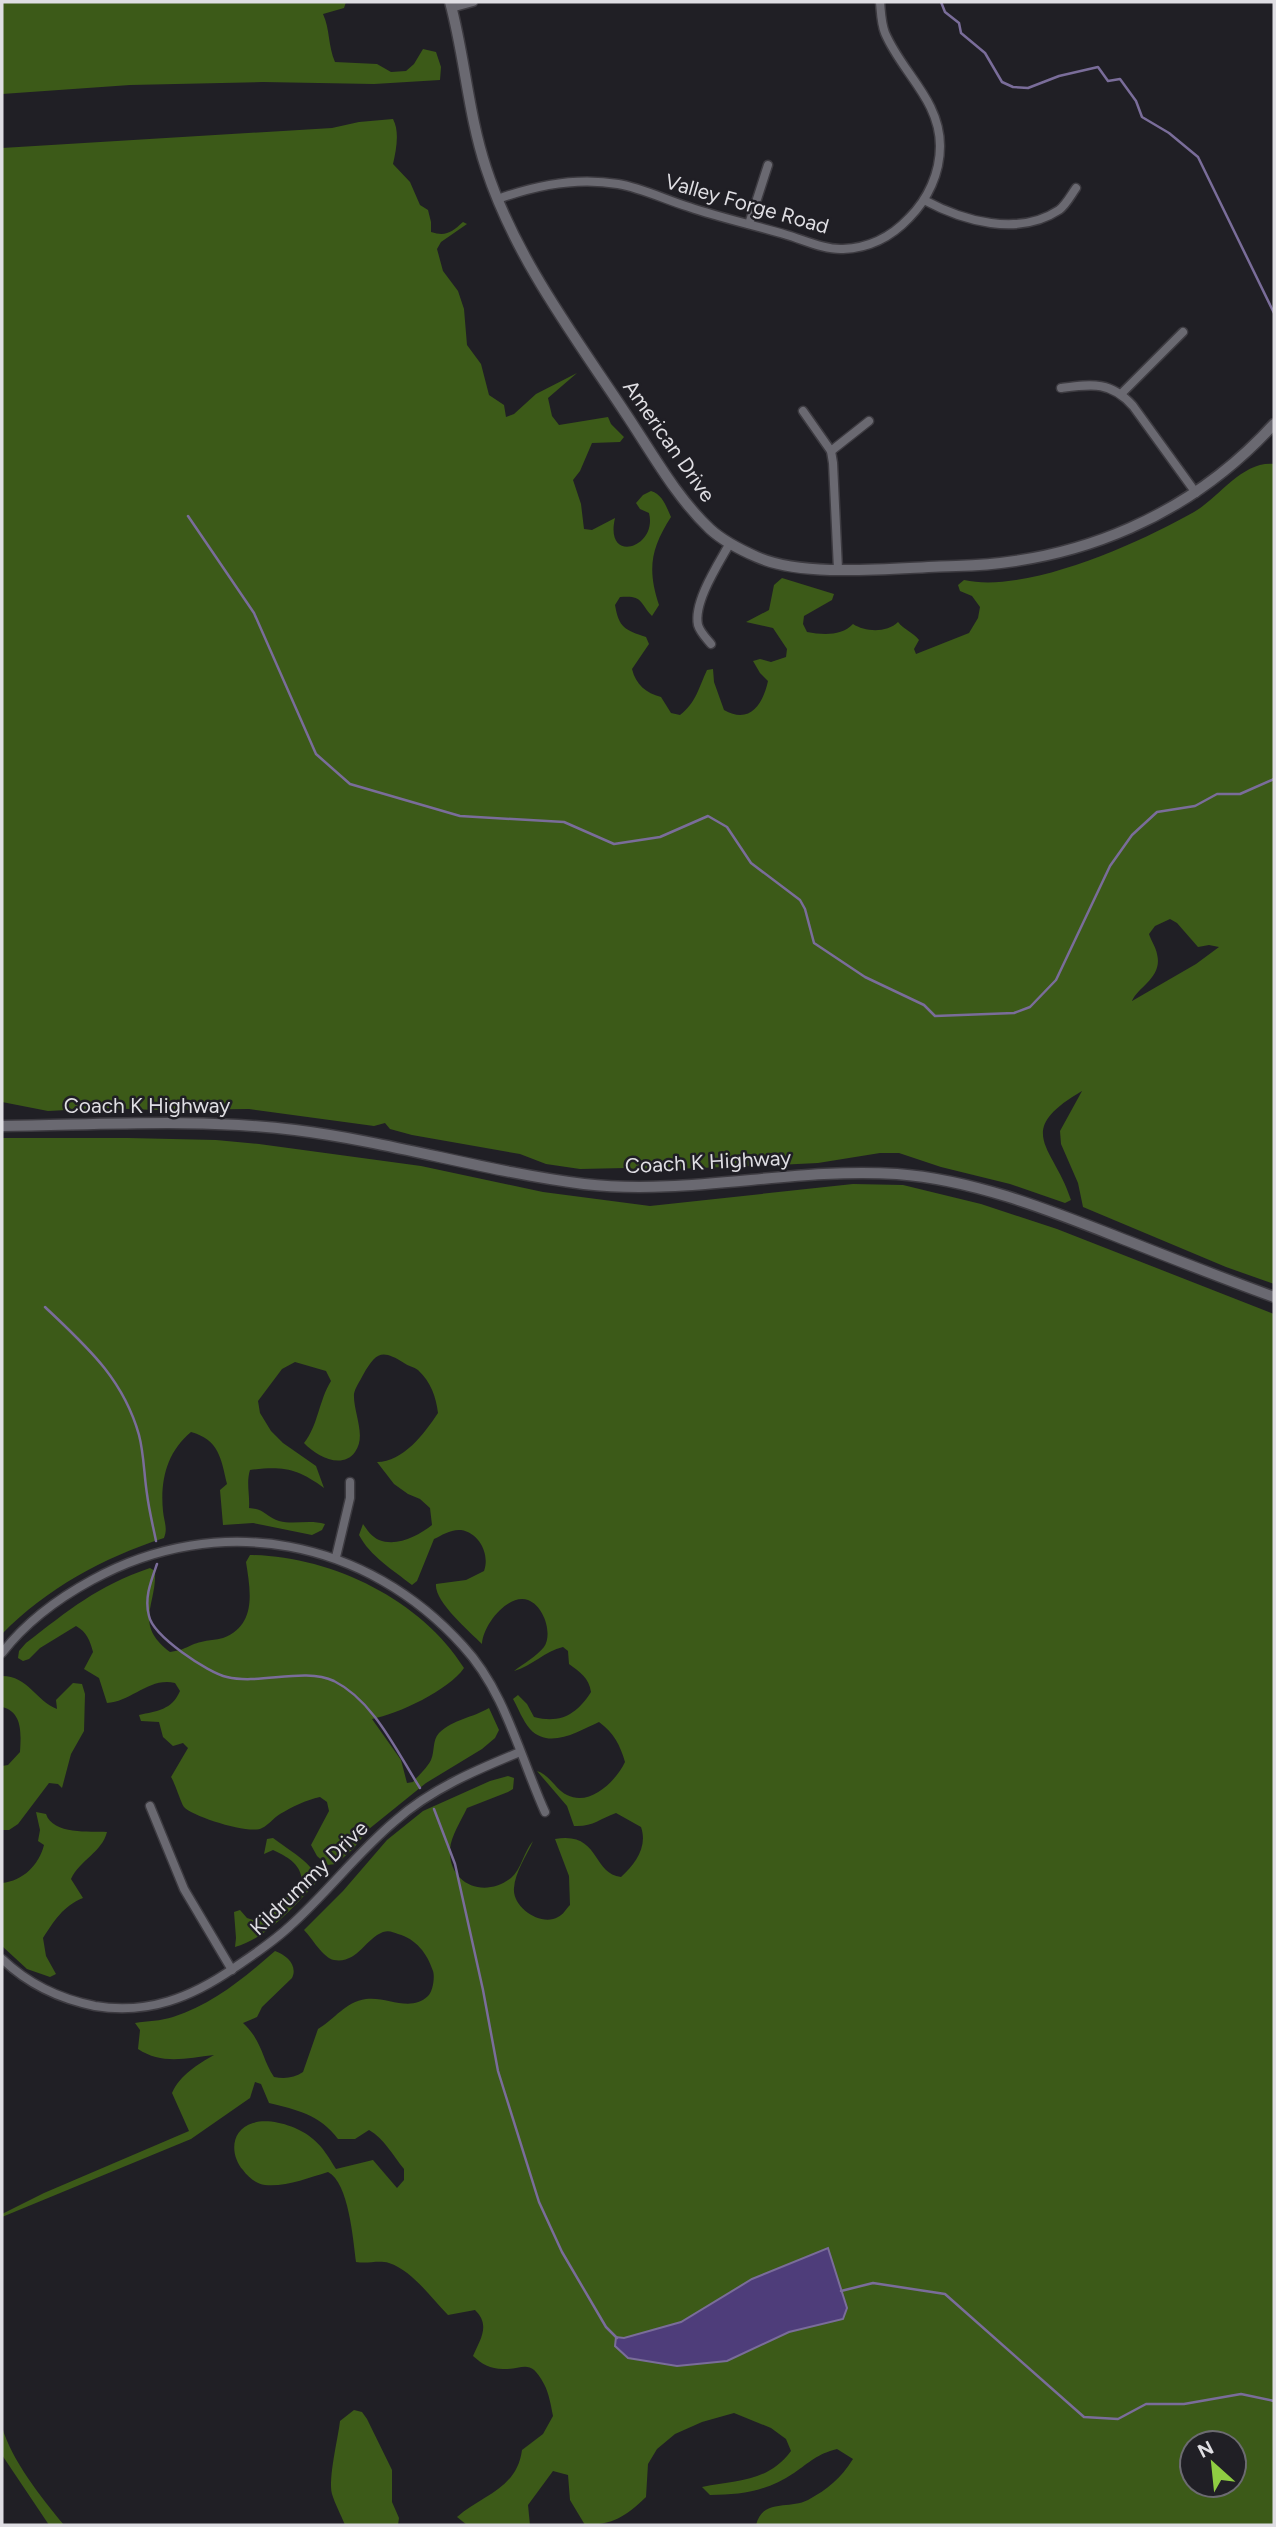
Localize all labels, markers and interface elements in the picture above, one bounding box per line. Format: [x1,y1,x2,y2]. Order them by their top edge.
street label: Valley Forge Road [662,168,832,239]
street label: American Drive [618,375,721,506]
street label: Coach K Highway [64,1093,230,1118]
street label: Coach K Highway [624,1145,792,1178]
street label: Kildrummy Drive [245,1815,373,1940]
north arrow [1178,2429,1248,2499]
text: N [1194,2436,1217,2463]

